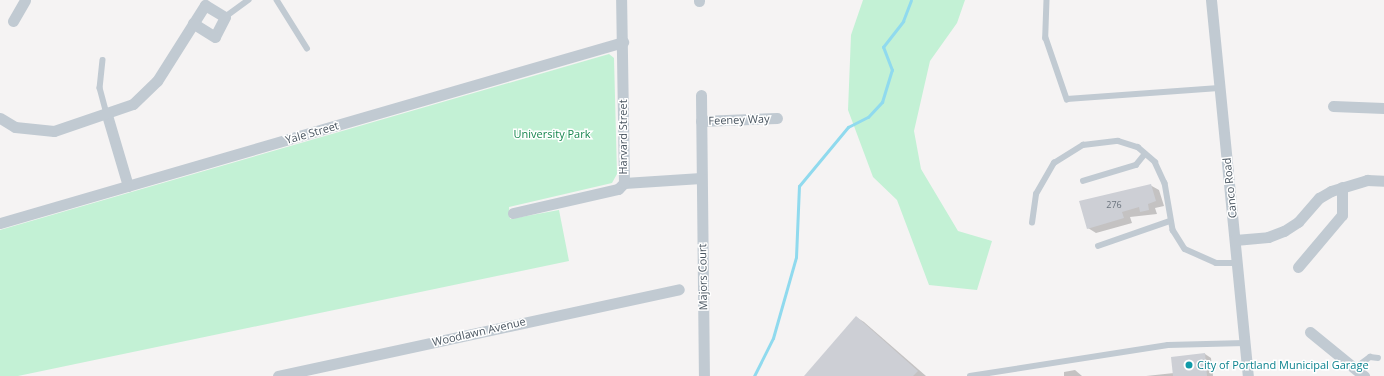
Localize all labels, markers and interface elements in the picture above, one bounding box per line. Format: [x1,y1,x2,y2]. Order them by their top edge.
street label: Harvard Street [616,99,630,175]
street label: Feeney Way [708,112,770,128]
street label: Yale Street [284,119,340,147]
park label: University Park [513,127,591,141]
street label: Canco Road [1220,157,1240,219]
house number: 276 [1106,200,1122,210]
street label: Majors Court [696,244,710,310]
street label: Woodlawn Avenue [431,315,527,349]
place label: City of Portland Municipal Garage [1197,358,1369,372]
marker: City of Portland Municipal Garage [1184,360,1194,370]

